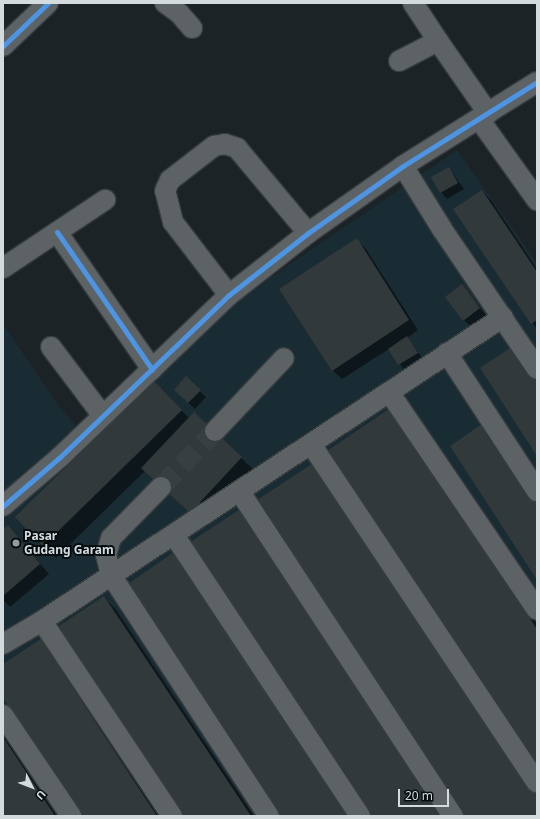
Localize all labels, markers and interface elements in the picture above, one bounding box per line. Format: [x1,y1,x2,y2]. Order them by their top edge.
place label: Pasar Gudang Garam [24,529,114,557]
marker: Pasar Gudang Garam [11,538,21,548]
north arrow [12,767,52,807]
scale bar [400,781,451,807]
text: U [33,787,50,803]
text: 20 m [405,787,433,804]

